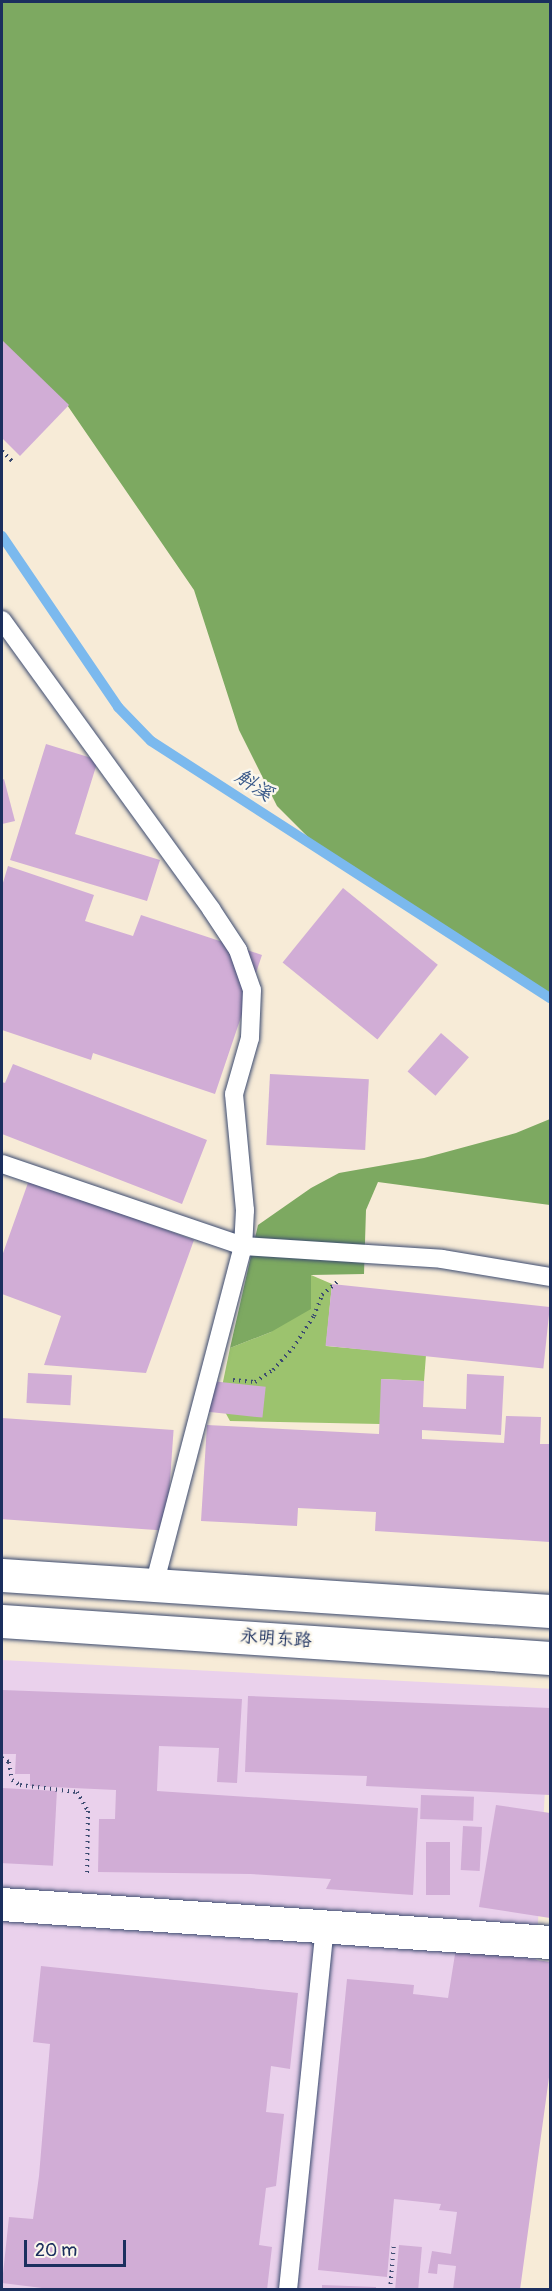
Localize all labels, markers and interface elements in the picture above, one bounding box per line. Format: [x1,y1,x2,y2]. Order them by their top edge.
water label: 斛溪 [231,764,277,806]
street label: 永明东路 [239,1626,313,1652]
scale bar [27,2228,129,2266]
text: 20 m [35,2239,77,2262]

